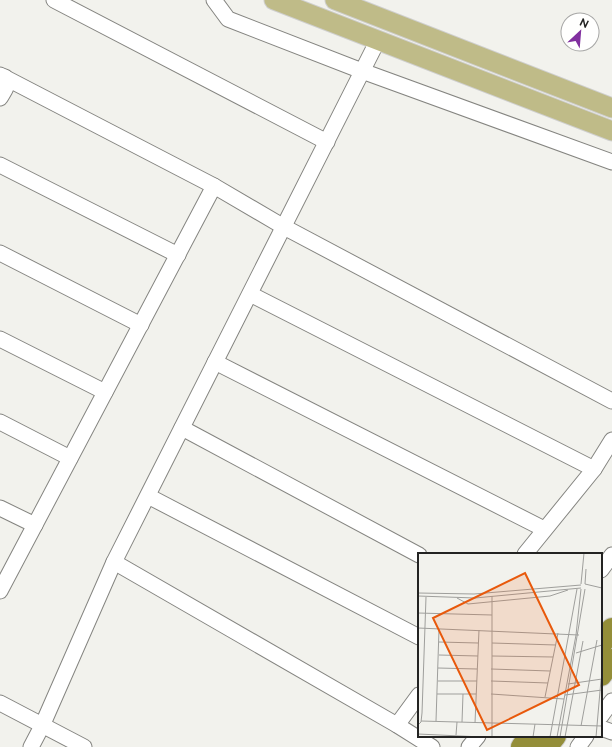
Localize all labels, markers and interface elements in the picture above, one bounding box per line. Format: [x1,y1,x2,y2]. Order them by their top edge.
north arrow [560,12,600,52]
text: N [578,16,591,31]
inset map [418,553,602,737]

